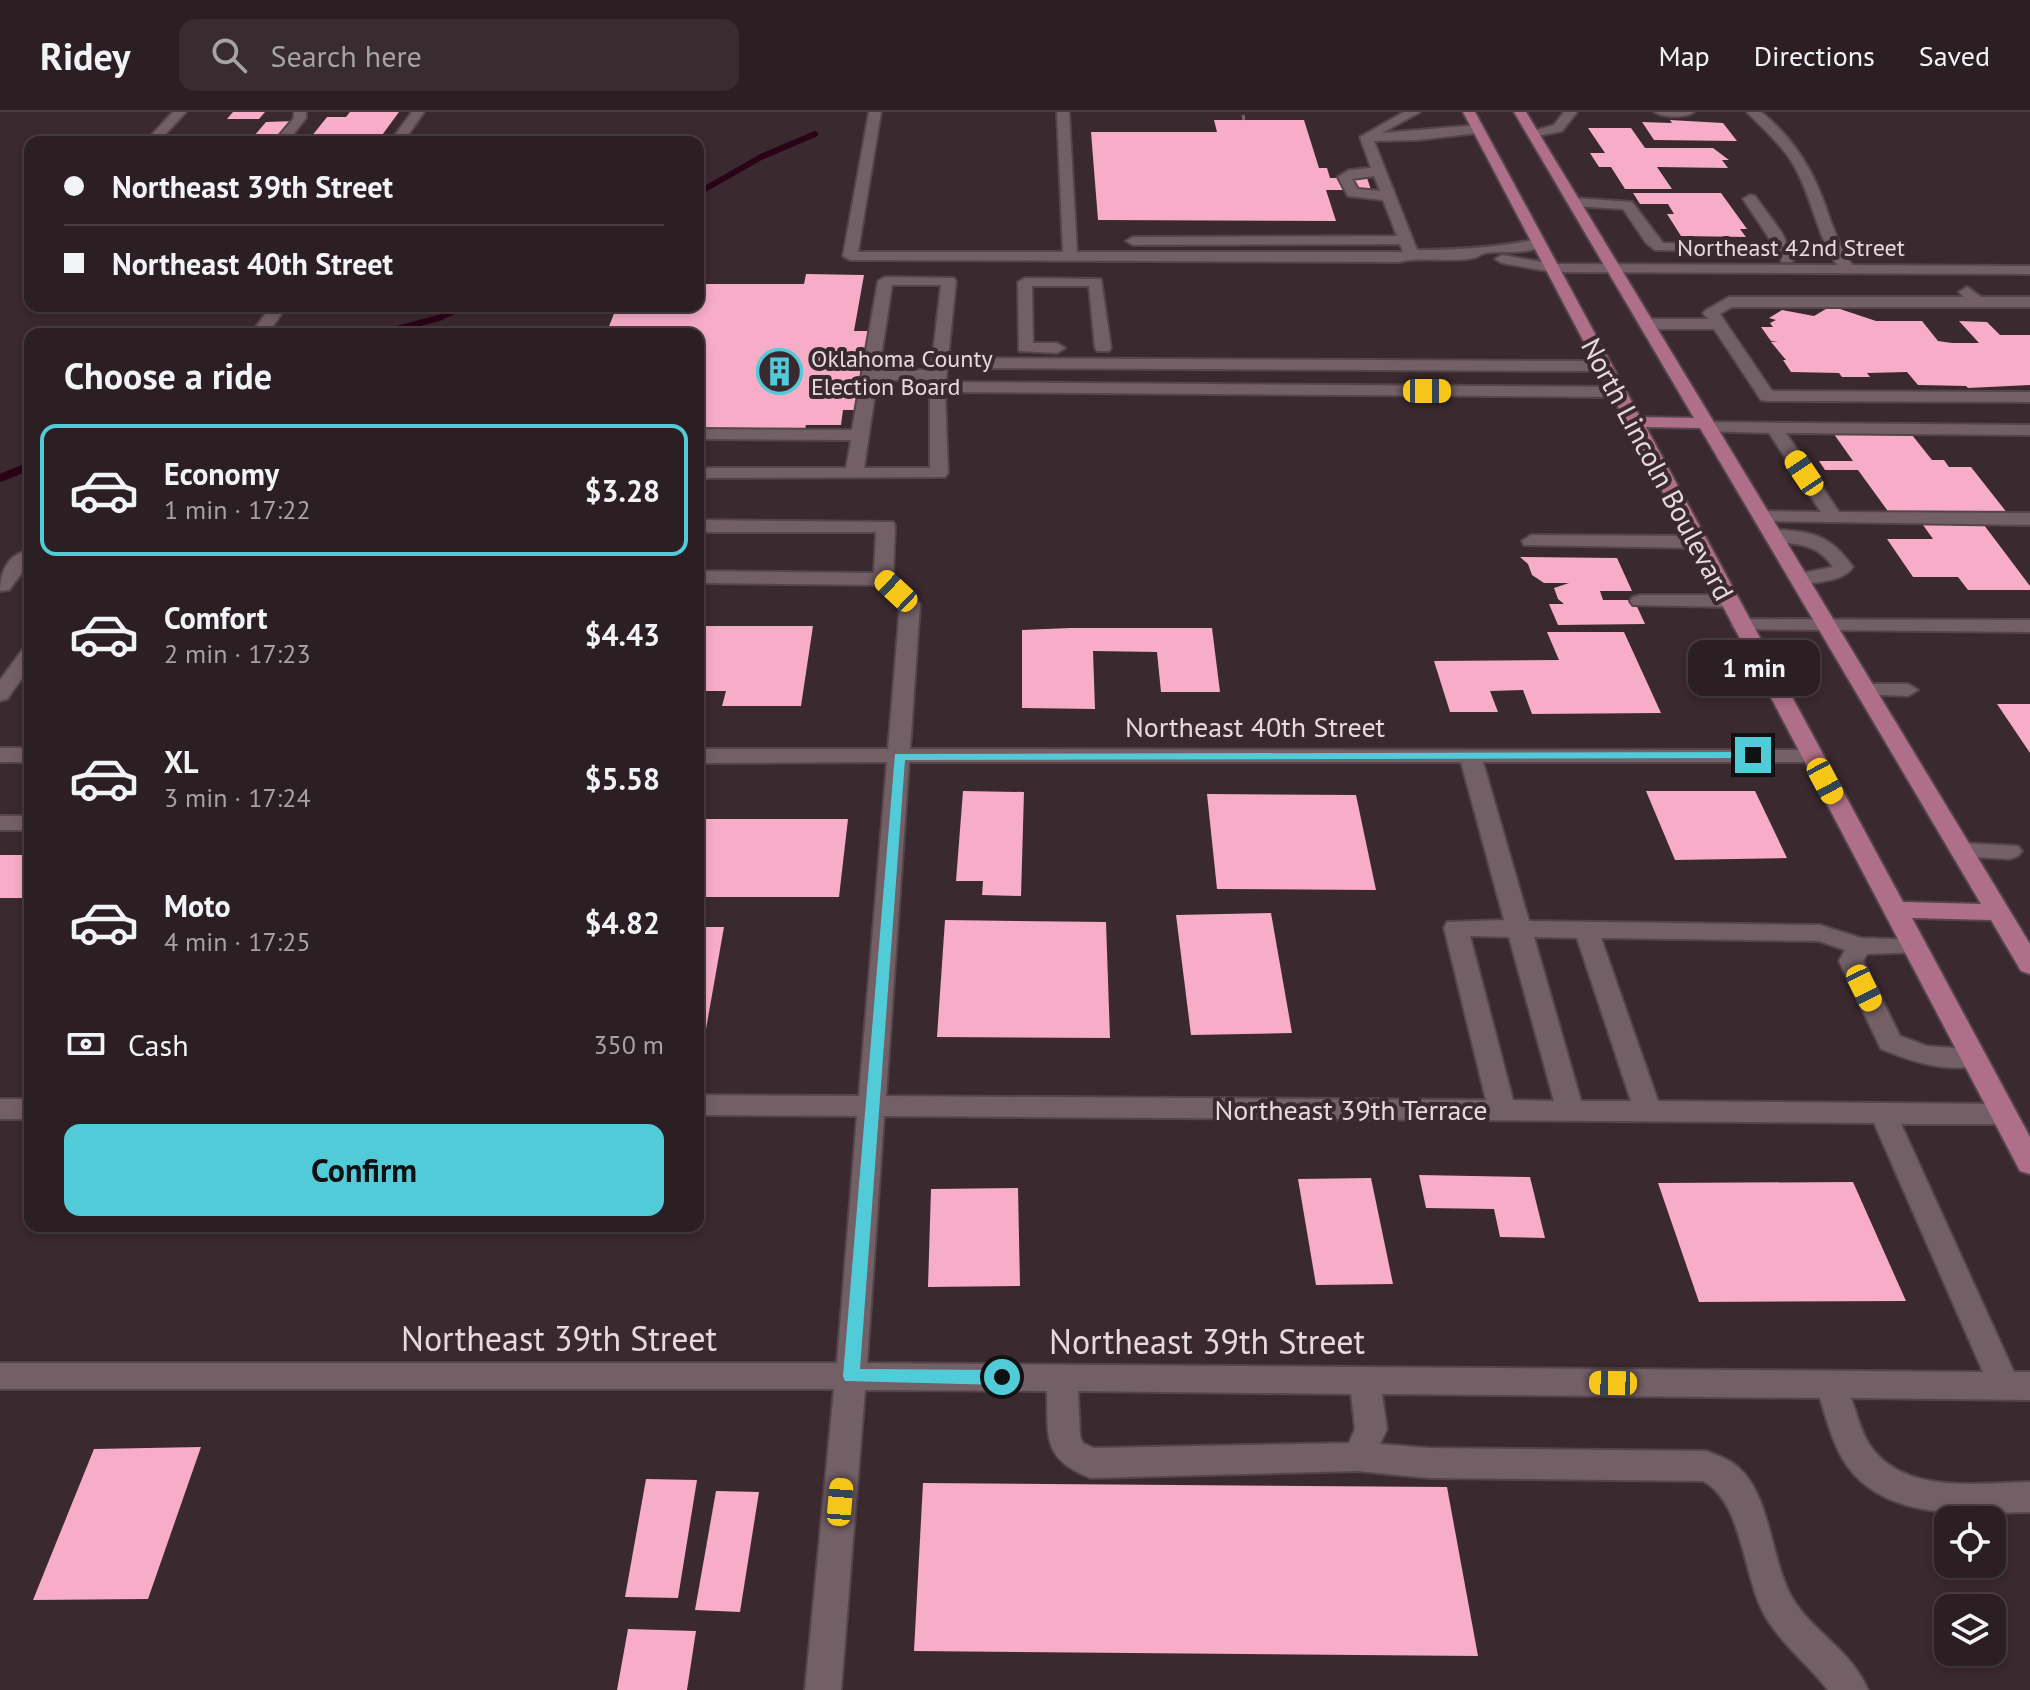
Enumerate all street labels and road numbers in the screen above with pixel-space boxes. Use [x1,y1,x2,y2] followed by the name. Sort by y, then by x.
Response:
[1677,232,1905,263] street label: Northeast 42nd Street
[1573,331,1743,607] street label: North Lincoln Boulevard
[1125,708,1386,745] street label: Northeast 40th Street
[1214,1091,1488,1128] street label: Northeast 39th Terrace
[401,1316,717,1360] street label: Northeast 39th Street
[1049,1319,1365,1363] street label: Northeast 39th Street

